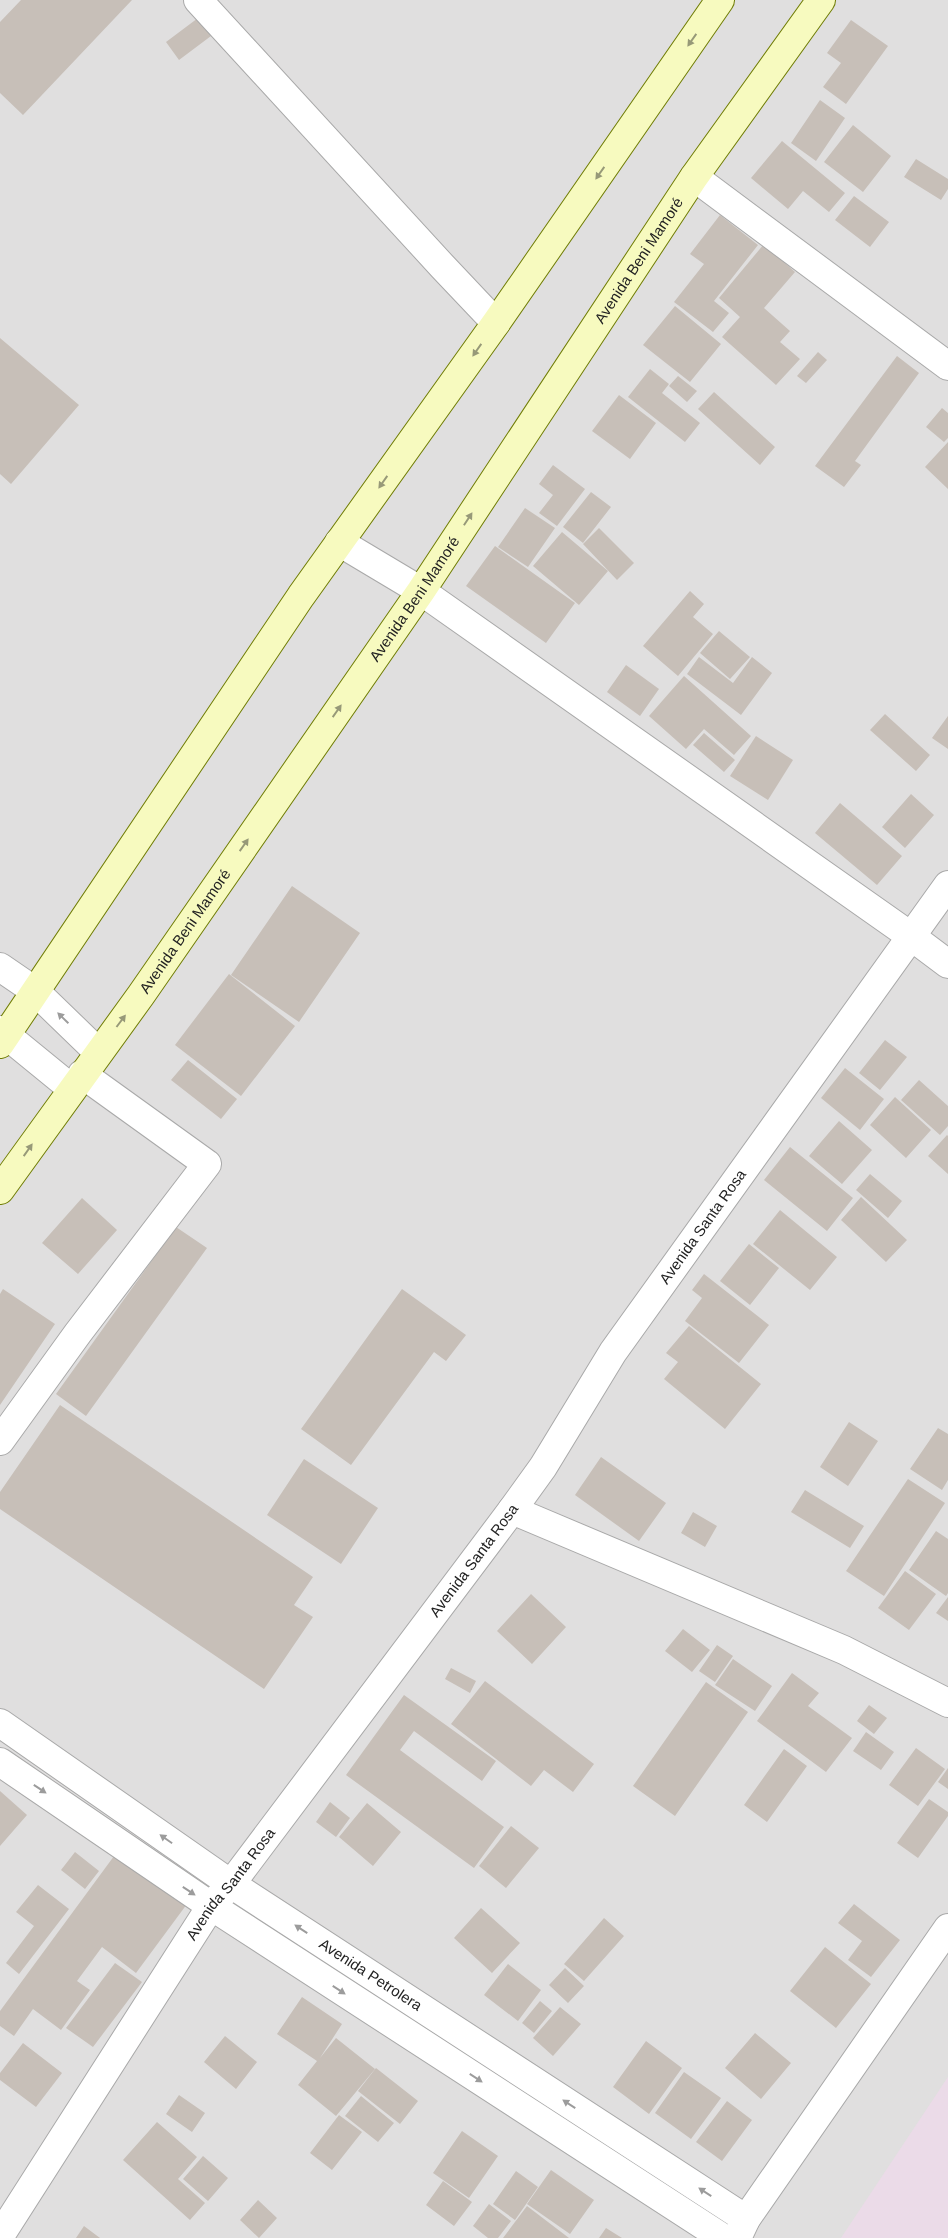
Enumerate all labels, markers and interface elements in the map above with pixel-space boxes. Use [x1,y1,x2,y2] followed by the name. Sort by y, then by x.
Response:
[687,33,697,47] one-way arrow
[595,167,605,180] one-way arrow
[591,194,686,326] street label: Avenida Beni Mamoré
[472,343,482,357] one-way arrow
[377,475,388,488] one-way arrow
[463,513,473,526] one-way arrow
[366,533,463,664] street label: Avenida Beni Mamoré
[332,704,342,718] one-way arrow
[239,838,249,852] one-way arrow
[136,866,234,997] street label: Avenida Beni Mamoré
[57,1012,69,1024] one-way arrow
[116,1014,126,1028] one-way arrow
[23,1143,33,1157] one-way arrow
[656,1165,750,1287] street label: Avenida Santa Rosa
[426,1500,522,1620] street label: Avenida Santa Rosa
[33,1784,47,1794] one-way arrow
[182,1824,279,1943] street label: Avenida Santa Rosa
[159,1834,173,1844] one-way arrow
[182,1886,195,1896] one-way arrow
[294,1925,308,1934] one-way arrow
[316,1935,426,2014] street label: Avenida Petrolera
[333,1985,346,1994] one-way arrow
[469,2073,482,2083] one-way arrow
[563,2099,576,2109] one-way arrow
[699,2188,712,2197] one-way arrow

